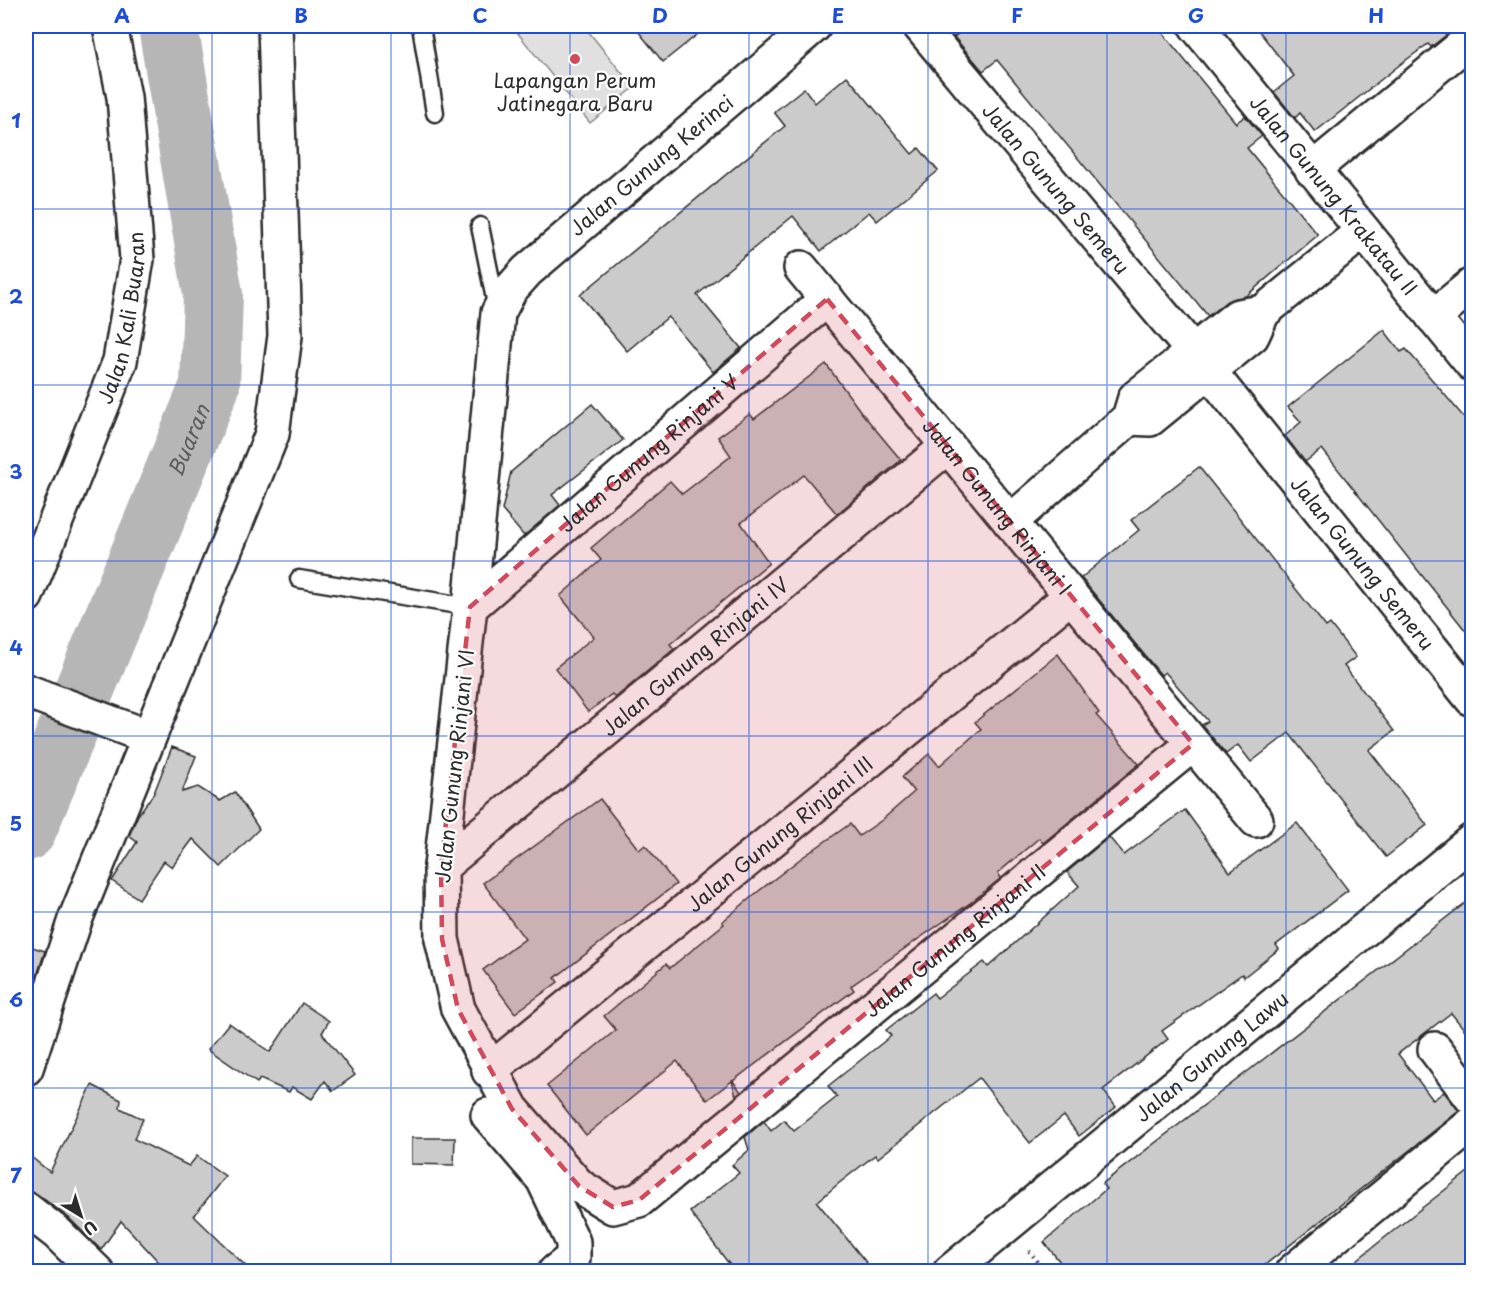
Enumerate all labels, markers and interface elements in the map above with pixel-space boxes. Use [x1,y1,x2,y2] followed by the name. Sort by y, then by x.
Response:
[114,0,130,30] text: A
[294,0,308,30] text: B
[472,0,488,30] text: C
[652,0,668,30] text: D
[832,0,844,30] text: E
[1011,0,1023,30] text: F
[1188,0,1204,30] text: G
[1368,0,1384,30] text: H
[568,52,582,66] marker: Lapangan Perum Jatinegara Baru
[493,65,657,118] place label: Lapangan Perum Jatinegara Baru
[562,87,740,243] street label: Jalan Gunung Kerinci
[1243,88,1425,301] street label: Jalan Gunung Krakatau II
[976,96,1137,280] street label: Jalan Gunung Semeru
[11,105,21,135] text: 1
[89,231,152,408] street label: Jalan Kali Buaran
[9,281,23,311] text: 2
[552,367,745,539] street label: Jalan Gunung Rinjani V
[159,398,217,481] water label: Buaran
[916,412,1079,601] street label: Jalan Gunung Rinjani I
[9,456,23,486] text: 3
[1284,470,1442,656] street label: Jalan Gunung Semeru
[595,569,795,743] street label: Jalan Gunung Rinjani IV
[9,632,23,662] text: 4
[427,648,481,884] street label: Jalan Gunung Rinjani VI
[680,749,879,919] street label: Jalan Gunung Rinjani III
[10,808,22,838] text: 5
[857,856,1052,1024] street label: Jalan Gunung Rinjani II
[9,984,23,1014] text: 6
[1128,984,1295,1129] street label: Jalan Gunung Lawu
[10,1160,22,1190] text: 7
[51,1186,111,1246] north arrow
[79,1215,103,1242] text: U

